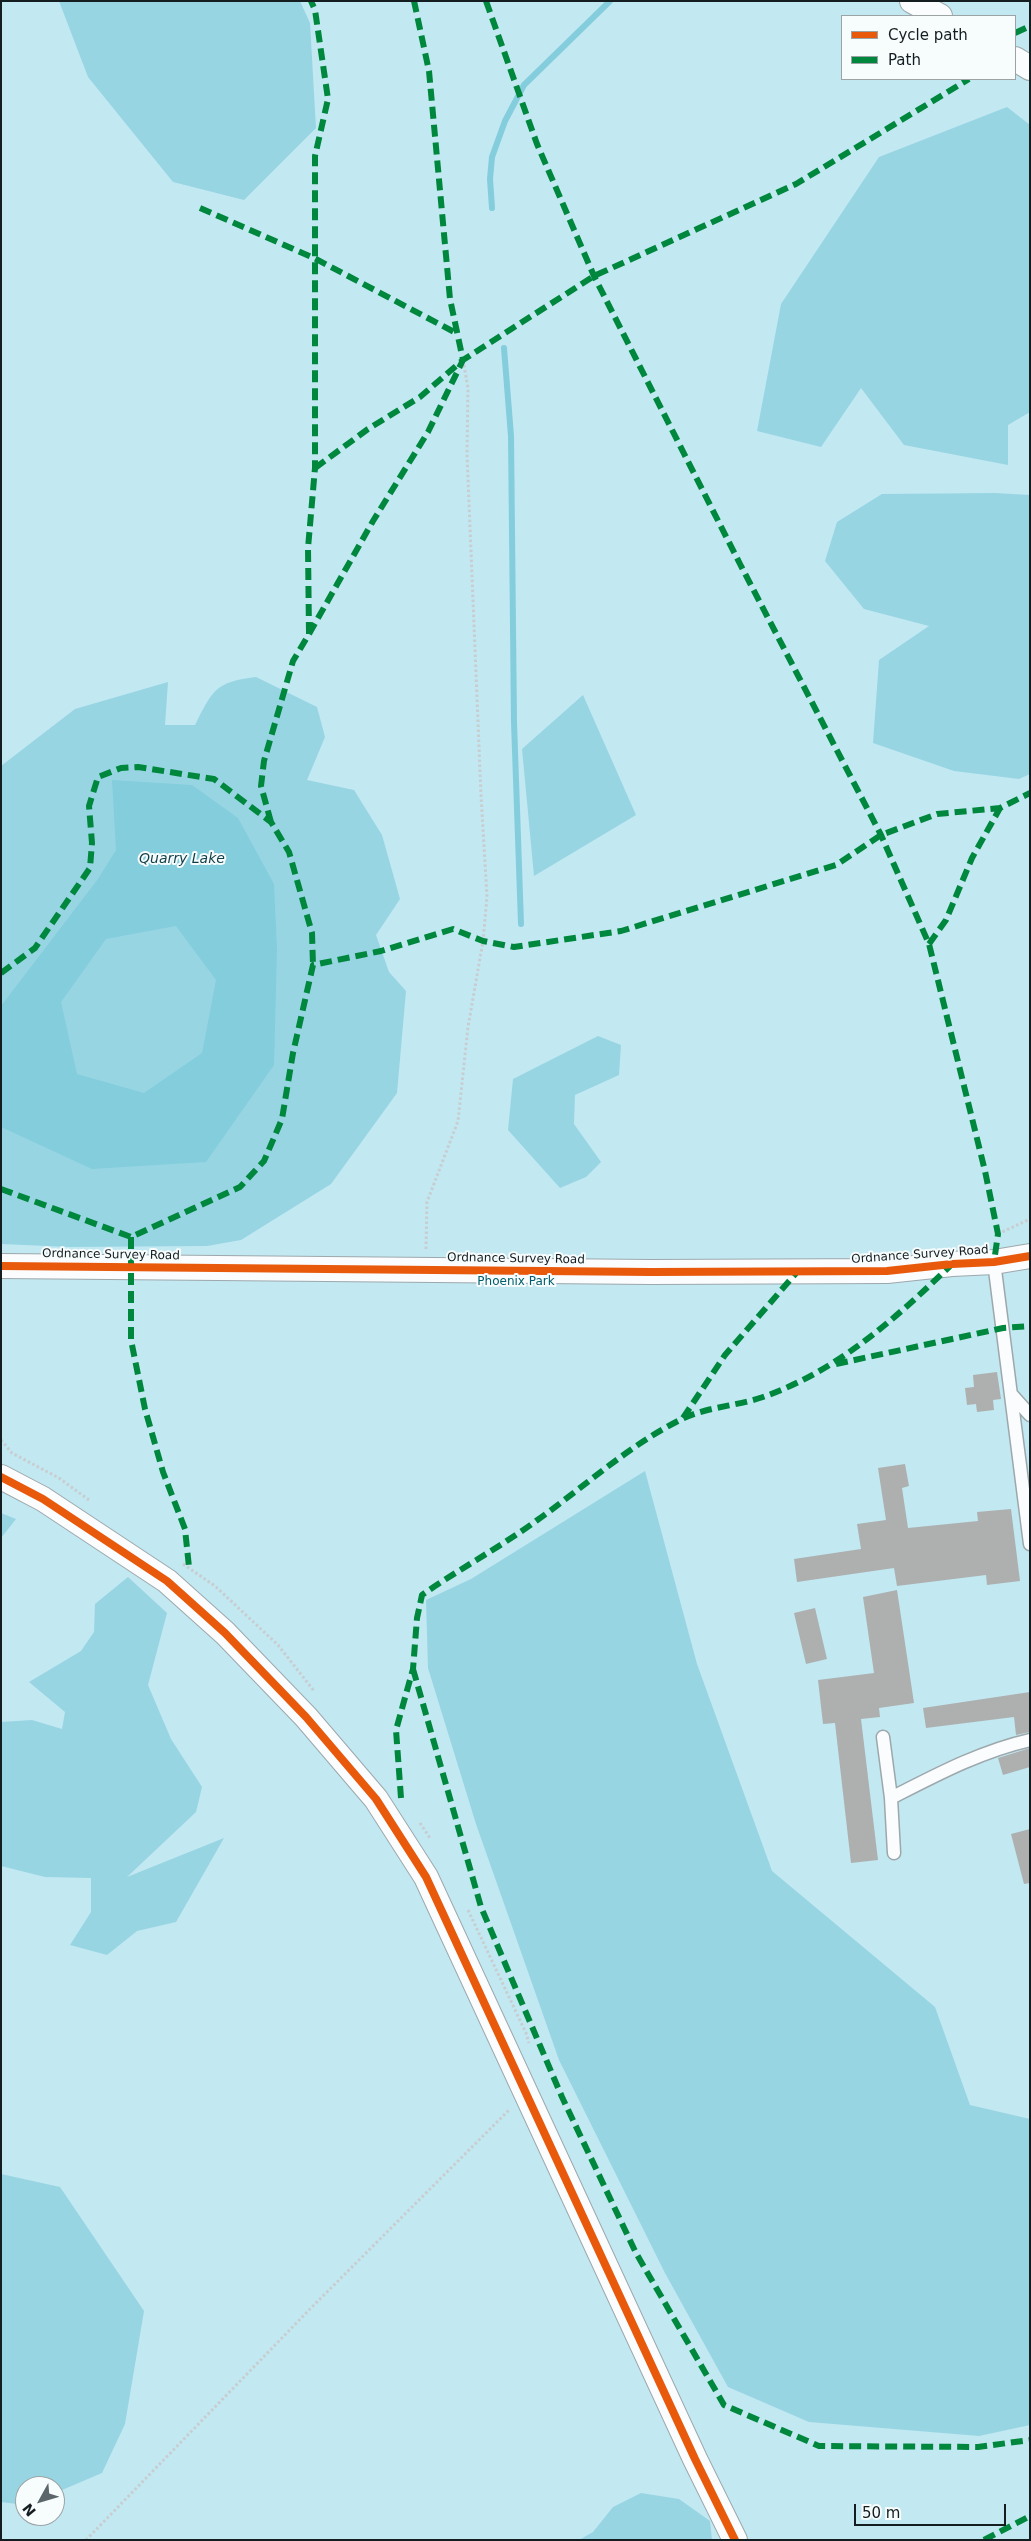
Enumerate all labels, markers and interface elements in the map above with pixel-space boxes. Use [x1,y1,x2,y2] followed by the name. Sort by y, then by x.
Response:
[841,15,1016,80] legend
[888,26,968,44] text: Cycle path
[888,51,921,69] text: Path
[139,851,225,867] water label: Quarry Lake
[851,1243,989,1267] street label: Ordnance Survey Road
[42,1247,180,1263] street label: Ordnance Survey Road
[447,1251,585,1267] street label: Ordnance Survey Road
[477,1275,555,1289] park label: Phoenix Park
[15,2476,65,2526] north arrow
[856,2494,1008,2526] scale bar
[19,2500,39,2519] text: N
[862,2504,900,2522] text: 50 m

